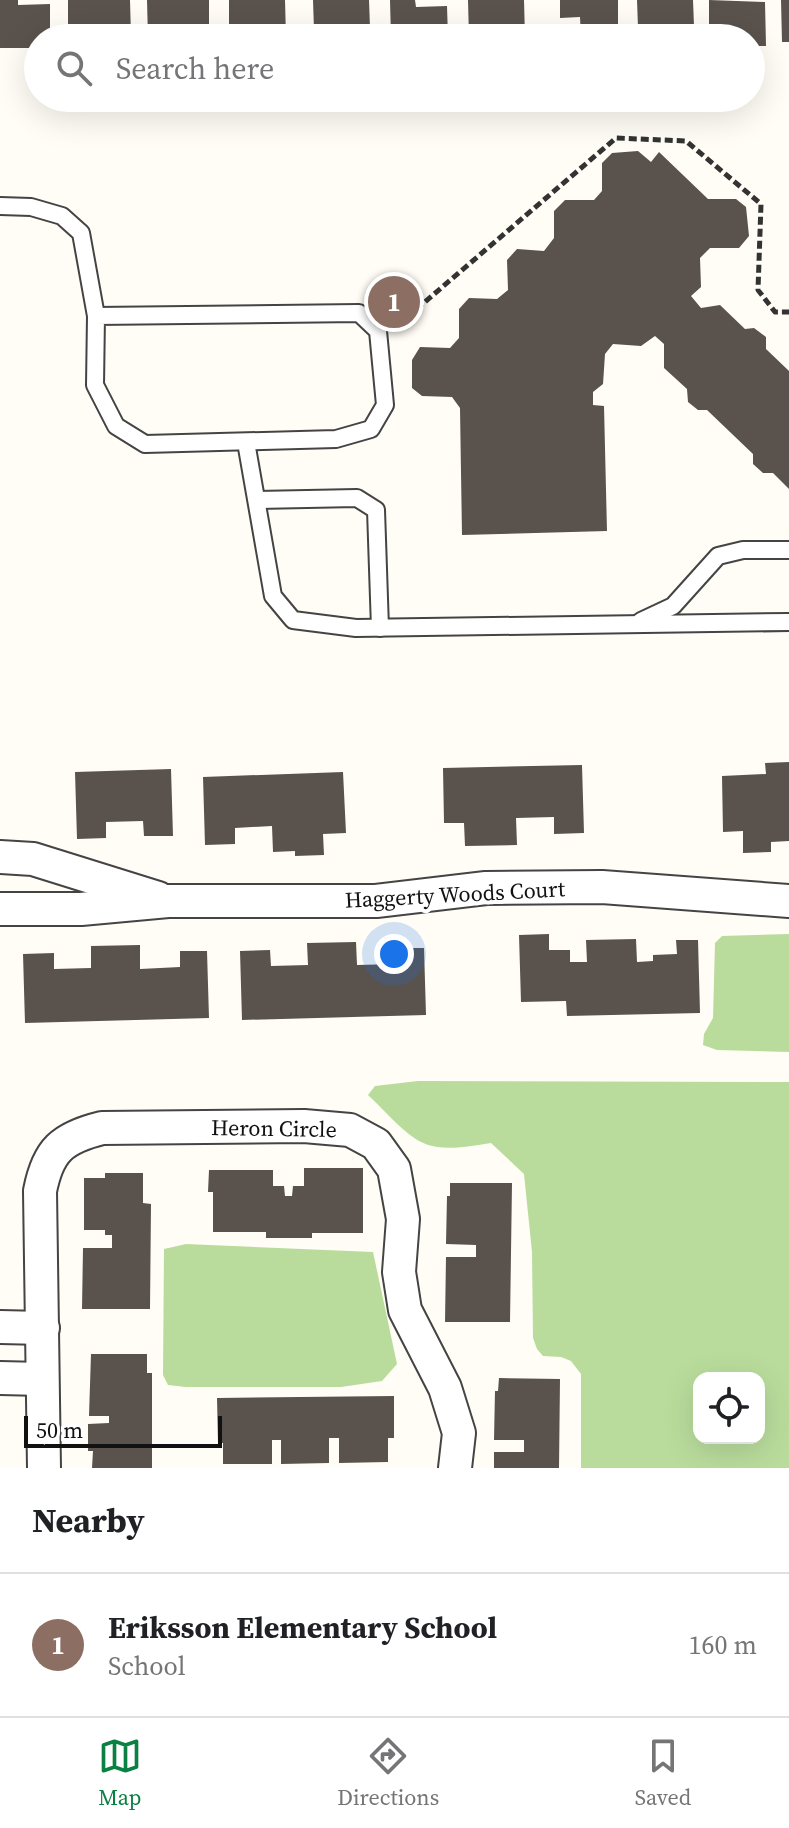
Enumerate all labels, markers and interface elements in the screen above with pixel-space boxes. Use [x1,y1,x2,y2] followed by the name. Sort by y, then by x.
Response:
[24,24,765,112] search box
[52,46,96,90] icon: search
[116,48,274,89] text: Search here
[368,272,420,332] pin: 1
[344,873,567,915] street label: Haggerty Woods Court
[374,934,414,974] your location
[211,1112,337,1144] street label: Heron Circle
[693,1372,765,1444] map controls
[693,1372,765,1444] button: locate
[24,1412,222,1448] scale bar
[36,1415,83,1445] text: 50 m
[32,1497,145,1543] text: Nearby
[108,1607,497,1648] text: Eriksson Elementary School
[51,1627,65,1663] text: 1
[689,1627,757,1663] text: 160 m
[108,1648,185,1684] text: School
[98,1734,142,1812] tab: Map
[337,1734,439,1812] tab: Directions
[635,1734,691,1812] tab: Saved

